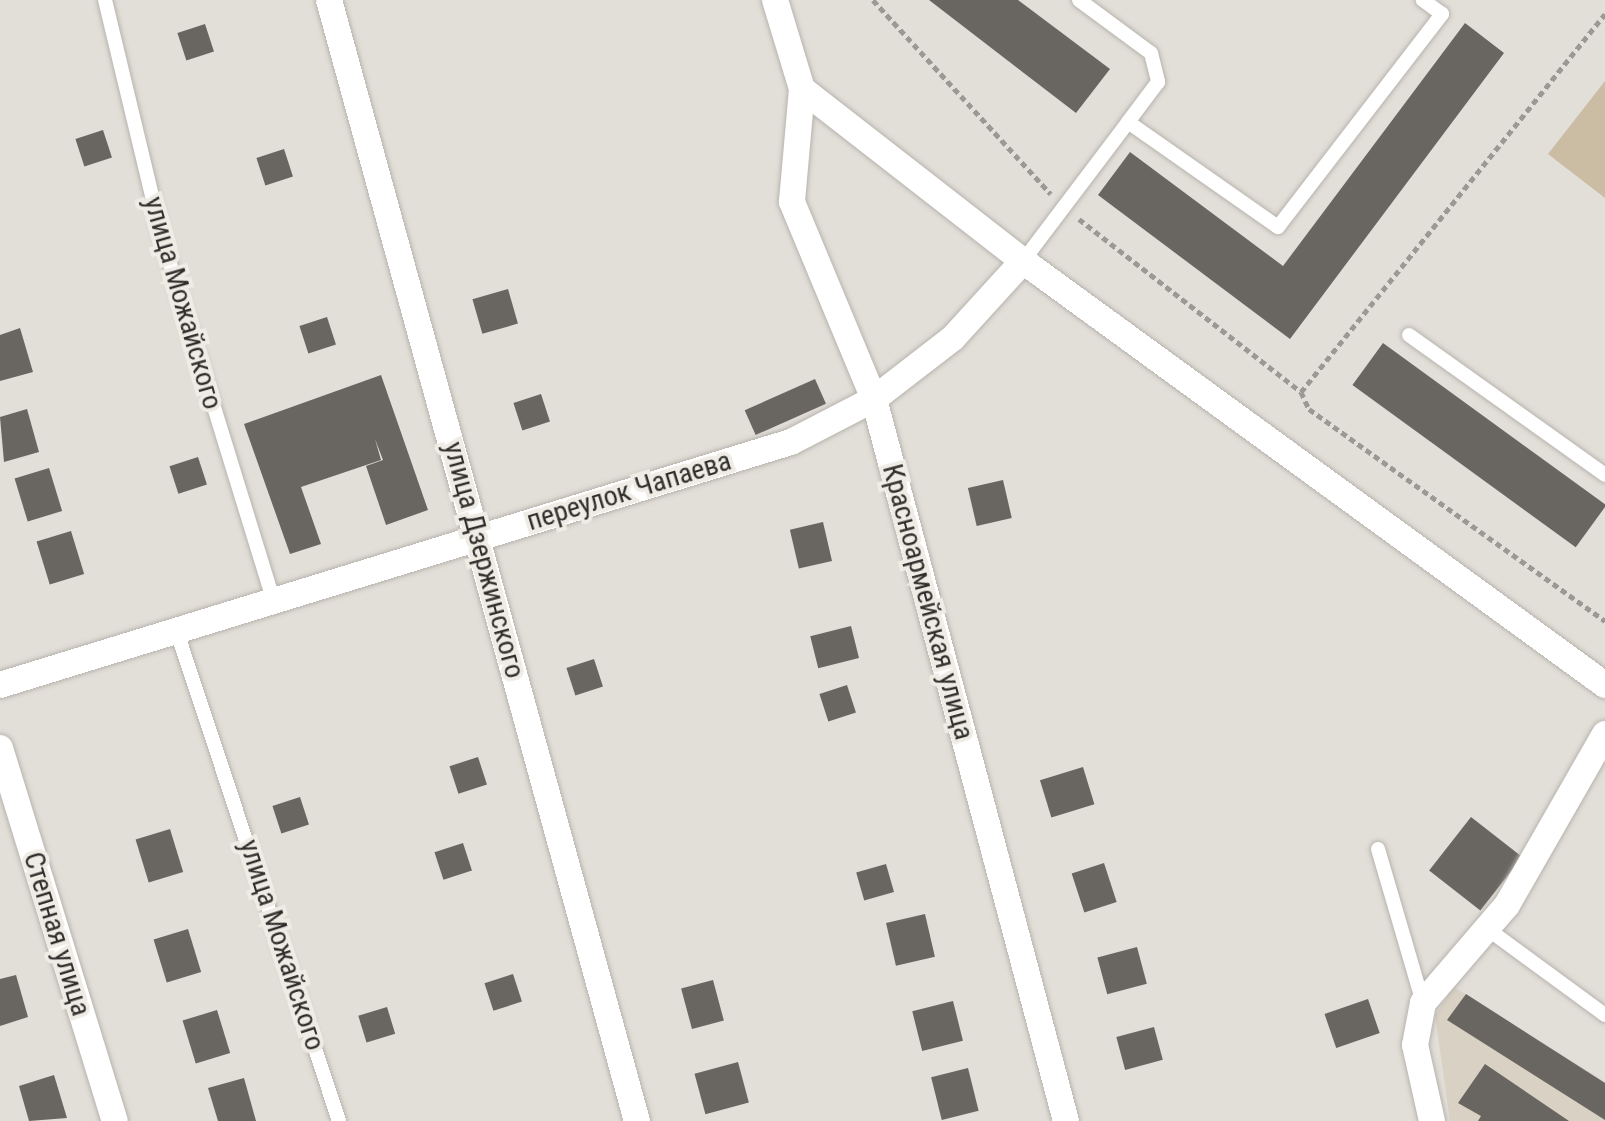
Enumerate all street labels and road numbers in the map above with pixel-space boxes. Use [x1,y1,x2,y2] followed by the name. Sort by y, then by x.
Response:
[137,193,229,413] street label: улица Можайского
[436,438,532,682] street label: улица Дзержинского
[523,444,735,538] street label: переулок Чапаева
[875,460,981,744] street label: Красноармейская улица
[232,835,332,1055] street label: улица Можайского
[16,848,98,1020] street label: Степная улица

